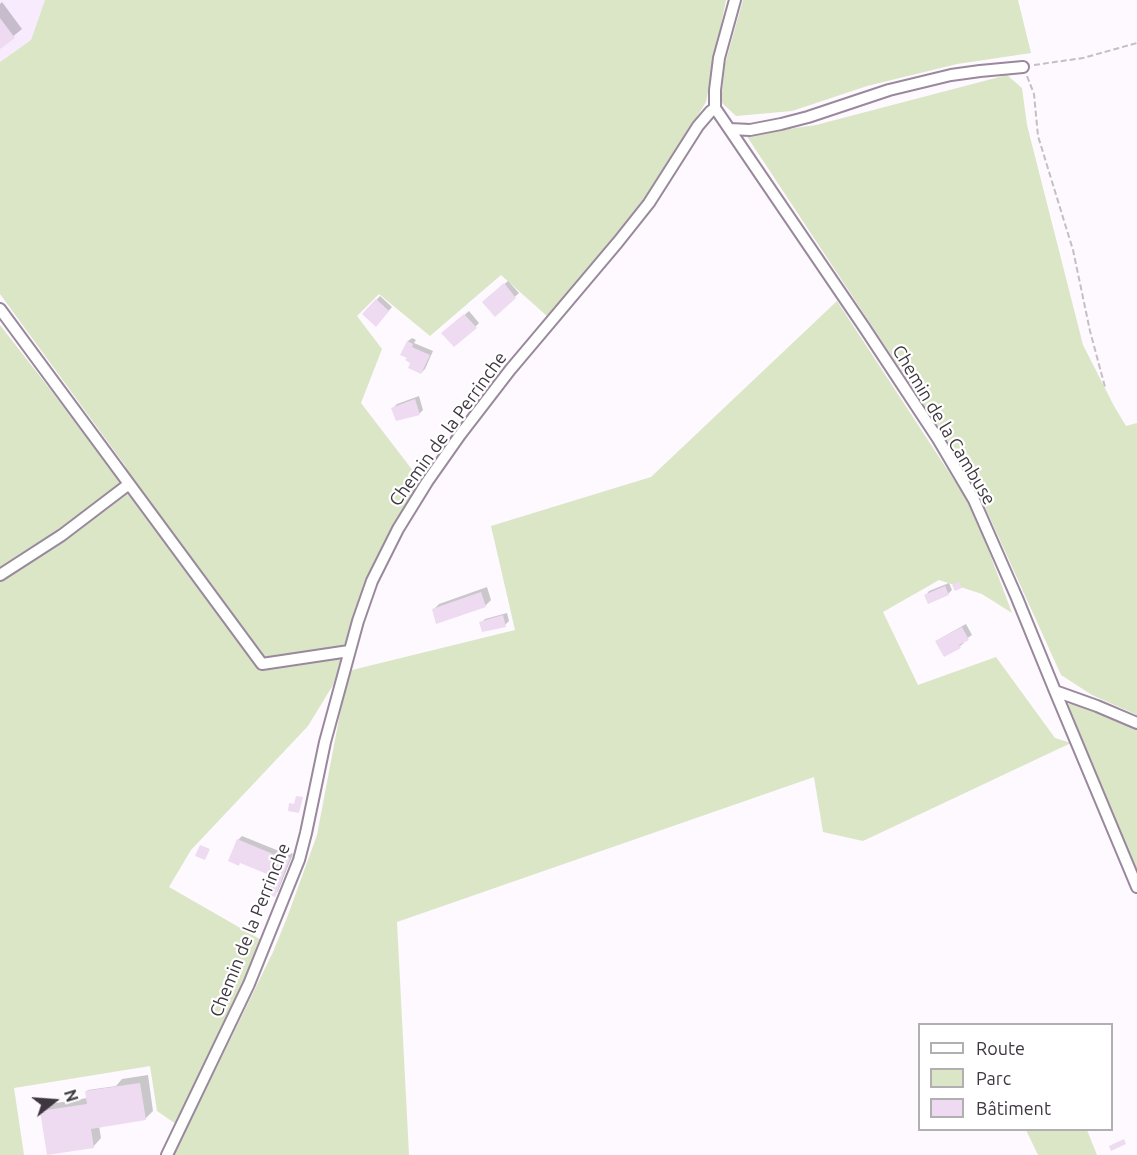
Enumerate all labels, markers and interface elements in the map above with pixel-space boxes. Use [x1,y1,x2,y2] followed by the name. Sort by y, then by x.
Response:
[888,341,1000,509] street label: Chemin de la Cambuse
[385,348,511,510] street label: Chemin de la Perrinche
[205,840,295,1020] street label: Chemin de la Perrinche
[918,1023,1113,1131] legend
[976,1038,1025,1058] text: Route
[976,1068,1011,1088] text: Parc
[24,1071,84,1131] north arrow
[61,1087,82,1104] text: N
[976,1098,1051,1118] text: Bâtiment

